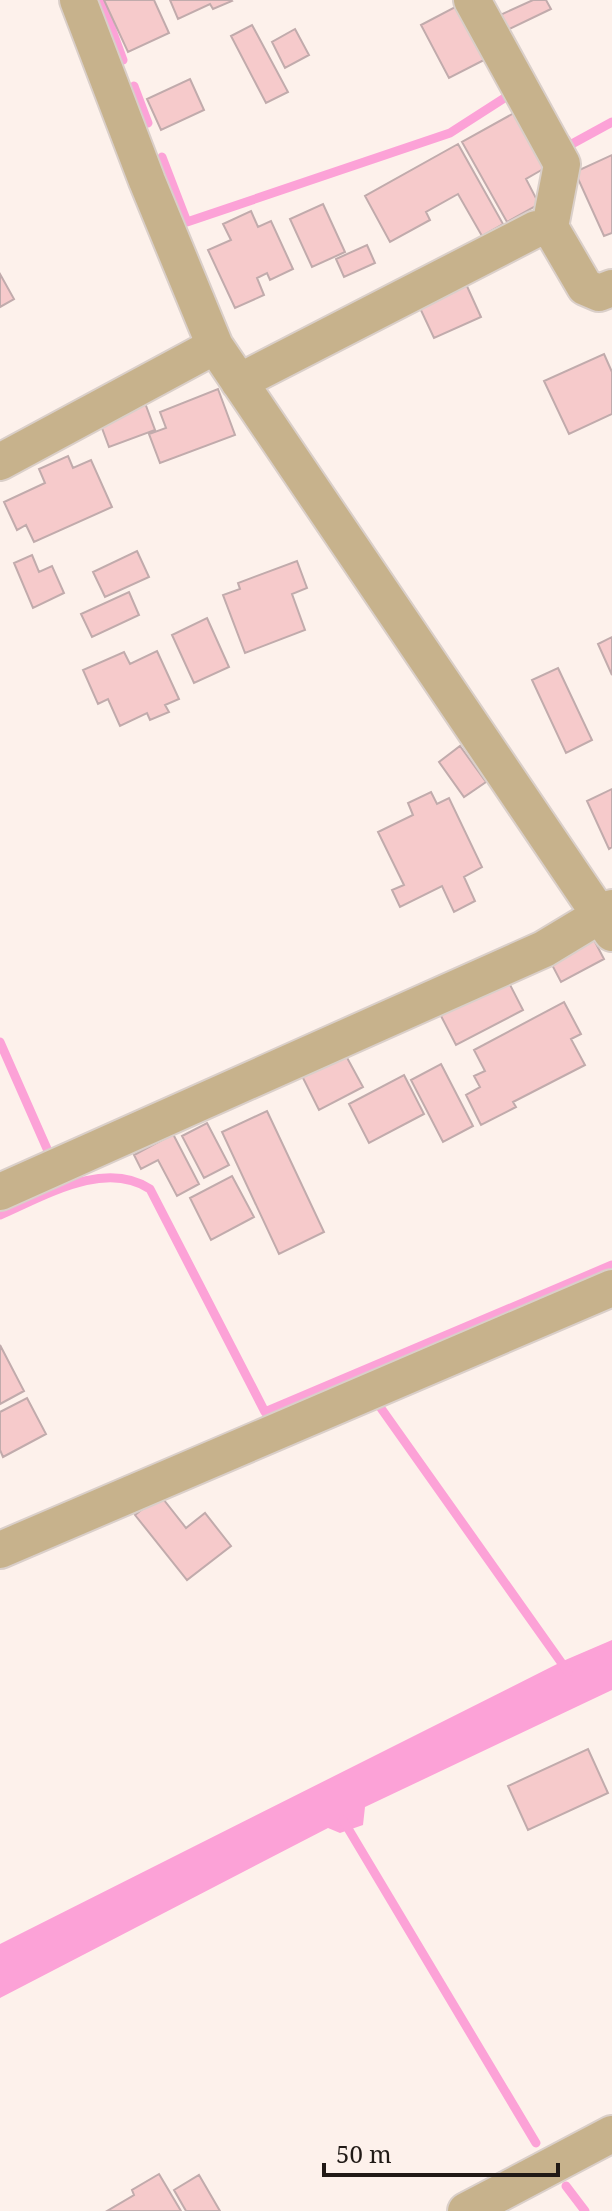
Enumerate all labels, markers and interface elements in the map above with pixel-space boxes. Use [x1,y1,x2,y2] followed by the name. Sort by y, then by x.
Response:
[324,2127,558,2177] scale bar
[336,2137,392,2170] text: 50 m

